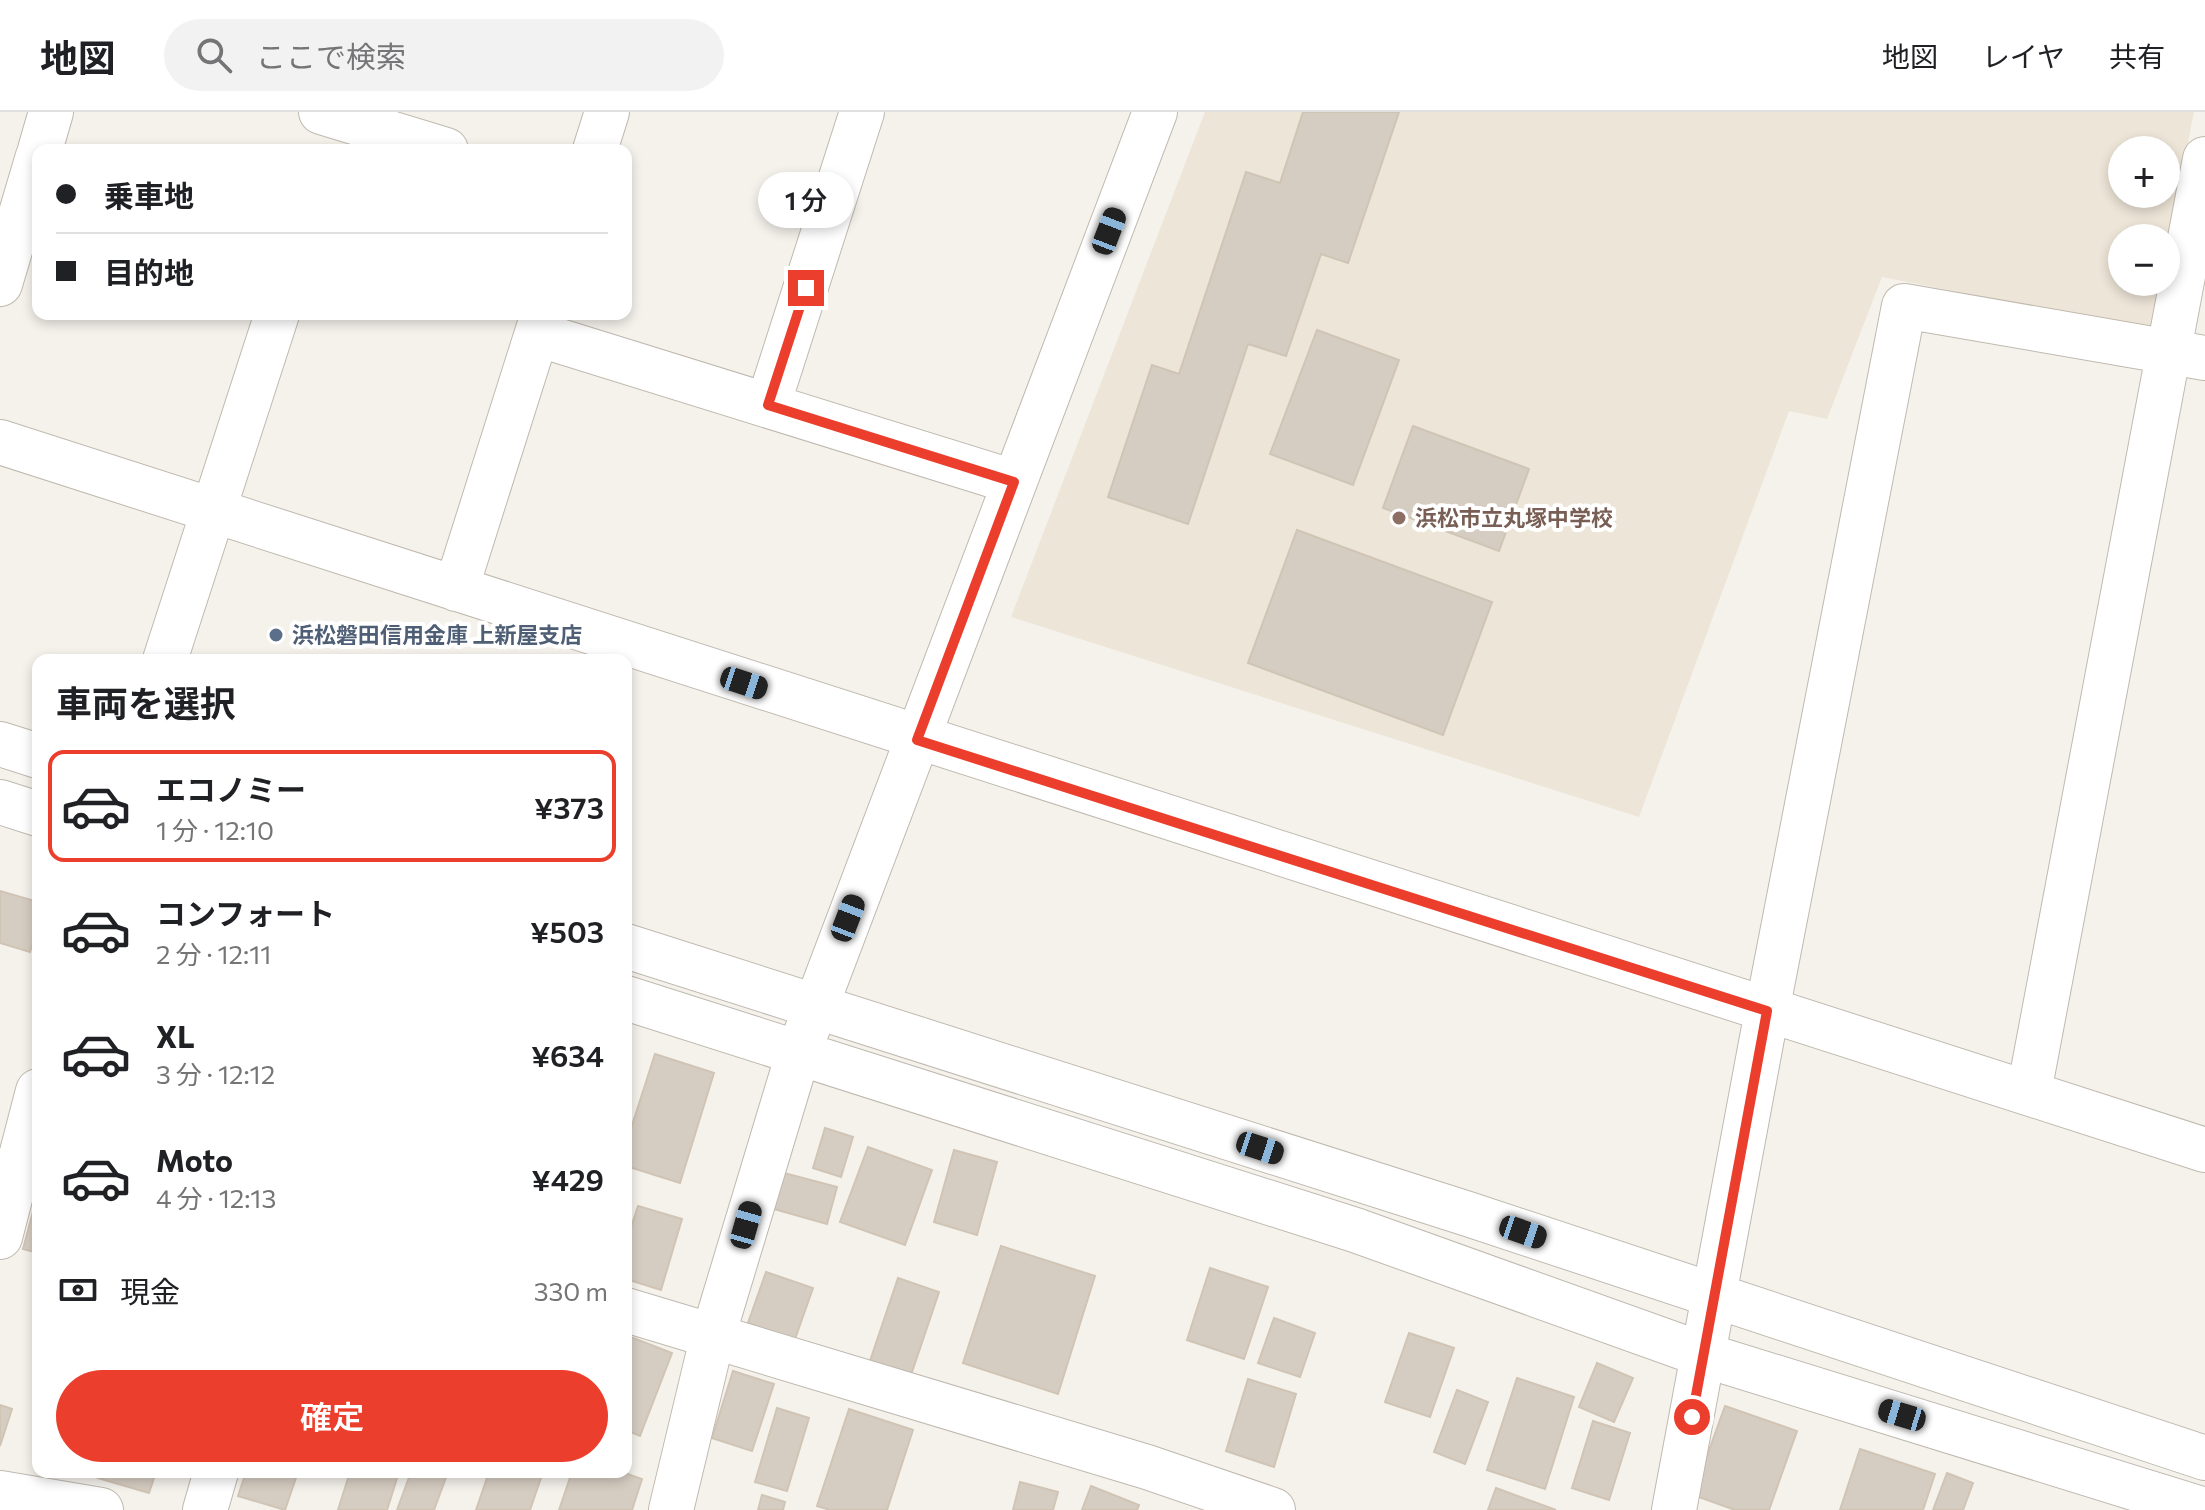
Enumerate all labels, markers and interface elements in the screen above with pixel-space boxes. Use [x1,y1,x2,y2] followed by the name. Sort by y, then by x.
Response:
[164,19,724,91] search box
[40,33,116,80] text: 地図
[192,33,236,77] icon: search
[256,37,406,74] text: ここで検索
[1882,39,1938,73] text: 地図
[1982,39,2065,73] text: レイヤ
[2109,39,2165,73] text: 共有
[2108,136,2180,296] map controls
[2108,136,2180,208] button: +
[758,172,854,228] callout: 1 分
[104,176,194,213] text: 乗車地
[785,184,827,215] text: 1 分
[1089,204,1129,258] car
[2108,224,2180,296] button: −
[104,253,194,290] text: 目的地
[788,270,824,306] route end
[1415,504,1613,531] place label: 浜松市立丸塚中学校
[1390,509,1408,527] marker: 浜松市立丸塚中学校
[292,621,582,648] place label: 浜松磐田信用金庫 上新屋支店
[267,626,285,644] marker: 浜松磐田信用金庫 上新屋支店
[717,664,771,702] car
[56,680,236,724] text: 車両を選択
[60,770,132,842] icon: car
[156,770,306,807] text: エコノミー
[534,788,604,825] text: ¥373
[156,814,274,845] text: 1 分 · 12:10
[828,891,868,945] car
[60,894,132,966] icon: car
[156,894,335,931] text: コンフォート
[530,912,604,949] text: ¥503
[156,938,271,969] text: 2 分 · 12:11
[156,1017,195,1054] text: XL
[60,1018,132,1090] icon: car
[531,1036,604,1073] text: ¥634
[156,1058,275,1089] text: 3 分 · 12:12
[1233,1129,1287,1167] car
[156,1141,233,1178] text: Moto
[60,1142,132,1214] icon: car
[532,1160,604,1197] text: ¥429
[156,1182,276,1213] text: 4 分 · 12:13
[728,1199,764,1251] car
[1496,1213,1550,1251] car
[56,1268,100,1312] icon: cash
[120,1272,180,1309] text: 現金
[534,1275,608,1306] text: 330 m
[56,1370,608,1462] button: 確定
[1876,1397,1928,1433] car
[1674,1399,1710,1435] route start

